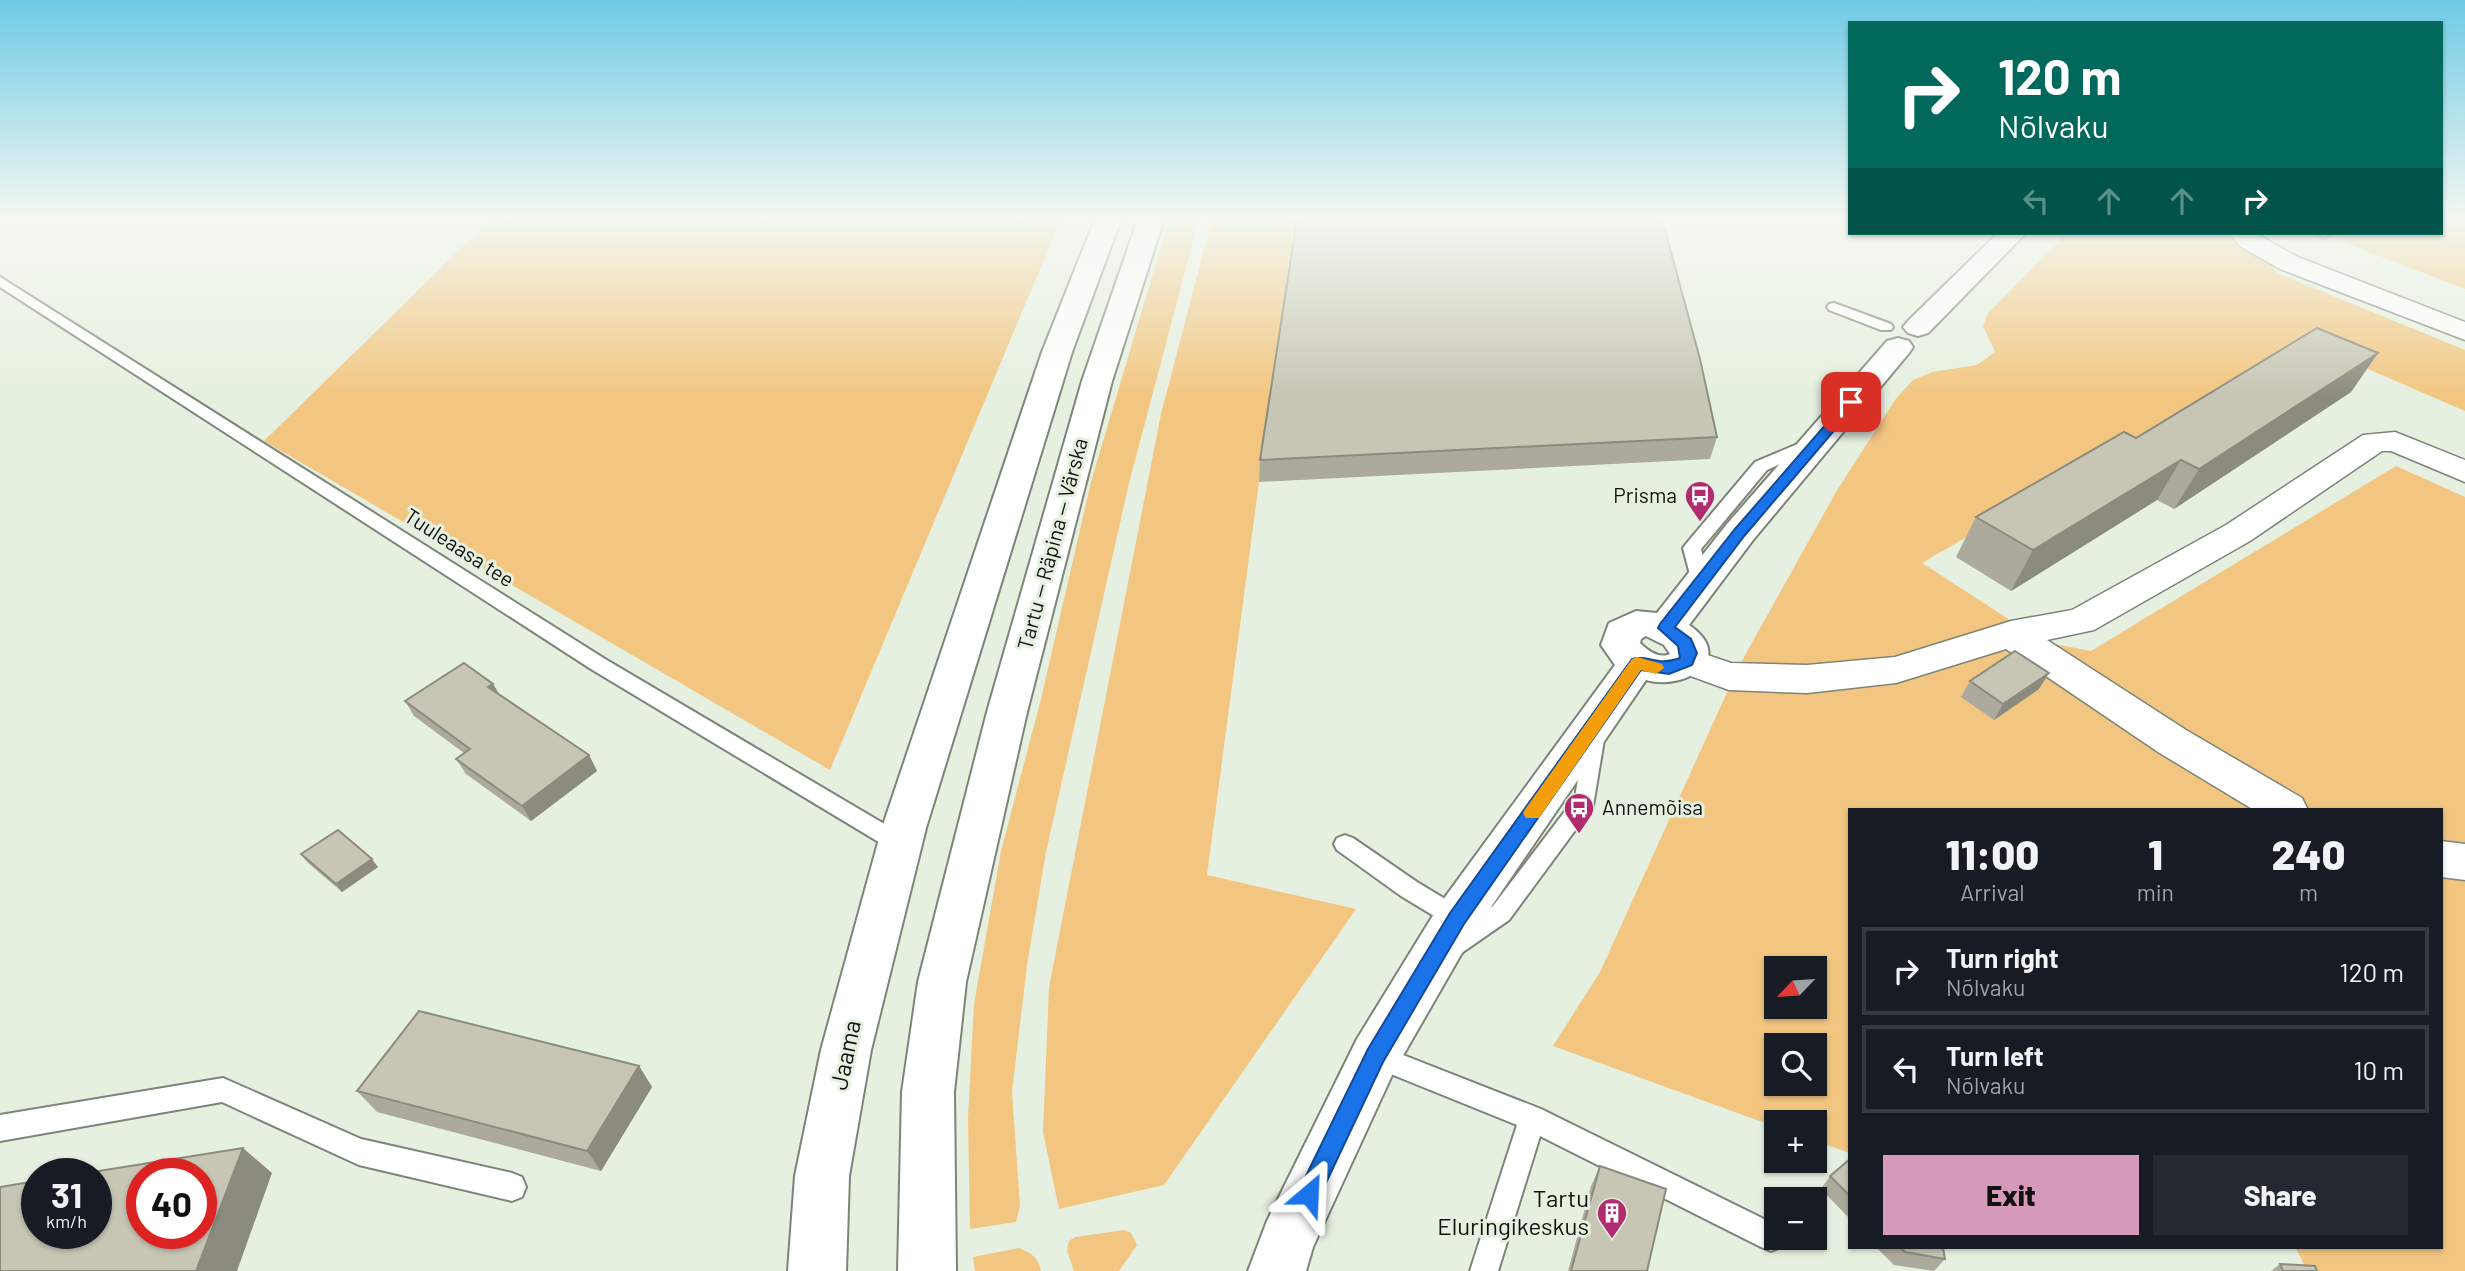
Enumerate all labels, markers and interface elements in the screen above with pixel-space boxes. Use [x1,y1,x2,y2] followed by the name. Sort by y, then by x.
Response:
[1998,46,2121,105] text: 120 m
[1883,49,1974,140] icon: right
[1998,106,2109,144] text: Nõlvaku
[2017,182,2055,220] icon: left
[2090,182,2128,220] icon: ahead
[2163,182,2201,220] icon: ahead
[2236,182,2274,220] icon: right
[1821,372,1881,432] pin
[1832,383,1870,421] icon: arrive
[1011,435,1092,652] street label: Tartu — Räpina — Värska
[1683,479,1717,523] bus stop icon: Prisma
[1613,482,1677,507] place label: Prisma
[400,502,519,591] street label: Tuuleaasa tee
[1562,791,1596,835] bus stop icon: Annemõisa
[1602,794,1703,819] place label: Annemõisa
[1945,828,2039,878] text: 11:00
[2148,828,2163,878] text: 1
[2271,828,2346,878] text: 240
[1960,878,2025,906] text: Arrival
[2137,878,2174,906] text: min
[2299,878,2318,906] text: m
[1946,942,2059,973] text: Turn right
[1887,952,1925,990] icon: right
[1764,956,1827,1018] north arrow
[1764,956,1827,1250] map controls
[2340,956,2404,987] text: 120 m
[1946,973,2025,1001] text: Nõlvaku
[823,1017,866,1092] street label: Jaama
[1764,1033,1827,1096] button: search
[1946,1040,2044,1071] text: Turn left
[1887,1050,1925,1088] icon: left
[2354,1054,2404,1085] text: 10 m
[1946,1071,2025,1099] text: Nõlvaku
[1764,1110,1827,1173] button: +
[1883,1155,2139,1235] button: Exit
[2153,1155,2408,1235] button: Share
[1272,1157,1346,1231] position arrow
[126,1158,217,1249] speed limit sign: 40
[51,1173,82,1215] text: 31
[1437,1183,1589,1240] place label: Tartu Eluringikeskus
[1764,1187,1827,1250] button: −
[1595,1196,1629,1240] building icon: Tartu Eluringikeskus
[46,1210,87,1232] text: km/h

